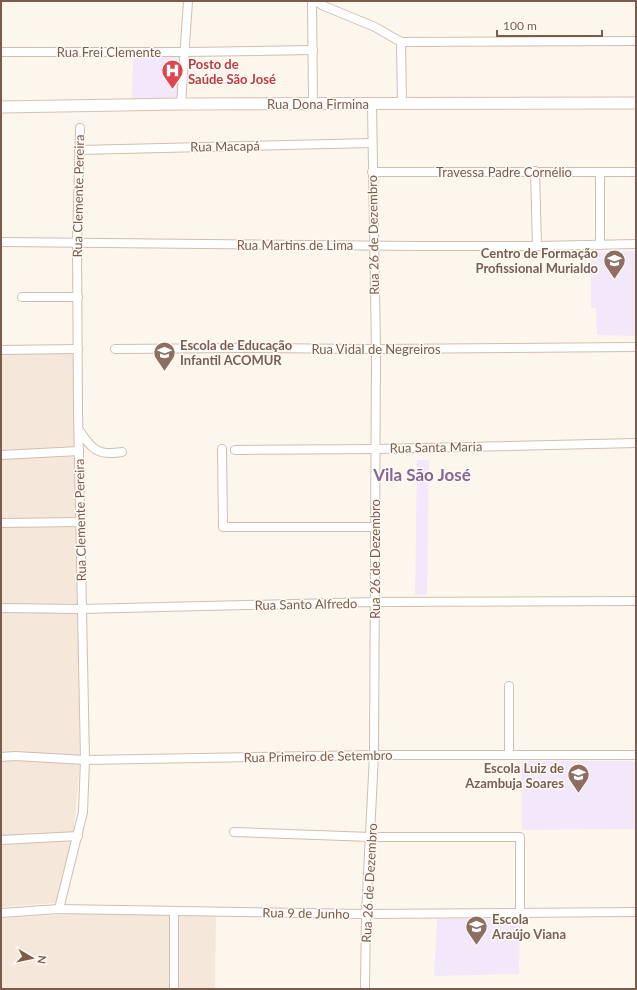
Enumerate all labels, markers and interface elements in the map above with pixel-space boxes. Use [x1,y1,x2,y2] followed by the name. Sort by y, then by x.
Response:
[497,12,602,38] scale bar
[503,18,537,33] text: 100 m
[57,44,161,60] street label: Rua Frei Clemente
[188,56,276,87] place label: Posto de Saúde São José
[160,58,186,91] hospital icon: Posto de Saúde São José
[267,96,369,112] street label: Rua Dona Firmina
[69,134,87,258] street label: Rua Clemente Pereira
[190,137,260,155] street label: Rua Macapá
[436,164,572,180] street label: Travessa Padre Cornélio
[364,175,382,295] street label: Rua 26 de Dezembro
[237,237,353,253] street label: Rua Martins de Lima
[475,245,599,276] place label: Centro de Formação Profissional Murialdo
[601,247,627,280] school or university icon: Centro de Formação Profissional Murialdo
[180,337,293,368] place label: Escola de Educação Infantil ACOMUR
[152,339,178,372] school or university icon: Escola de Educação Infantil ACOMUR
[311,341,441,357] street label: Rua Vidal de Negreiros
[390,438,482,456] street label: Rua Santa Maria
[71,458,89,582] street label: Rua Clemente Pereira
[372,464,471,485] district label: Vila São José
[367,499,383,619] street label: Rua 26 de Dezembro
[254,595,358,613] street label: Rua Santo Alfredo
[243,747,393,765] street label: Rua Primeiro de Setembro
[464,760,564,791] place label: Escola Luiz de Azambuja Soares
[566,762,592,795] school or university icon: Escola Luiz de Azambuja Soares
[358,823,380,943] street label: Rua 26 de Dezembro
[262,904,350,922] street label: Rua 9 de Junho
[491,911,566,942] place label: Escola Araújo Viana
[464,913,490,946] school or university icon: Escola Araújo Viana
[12,938,52,978] north arrow
[35,954,49,965] text: N

